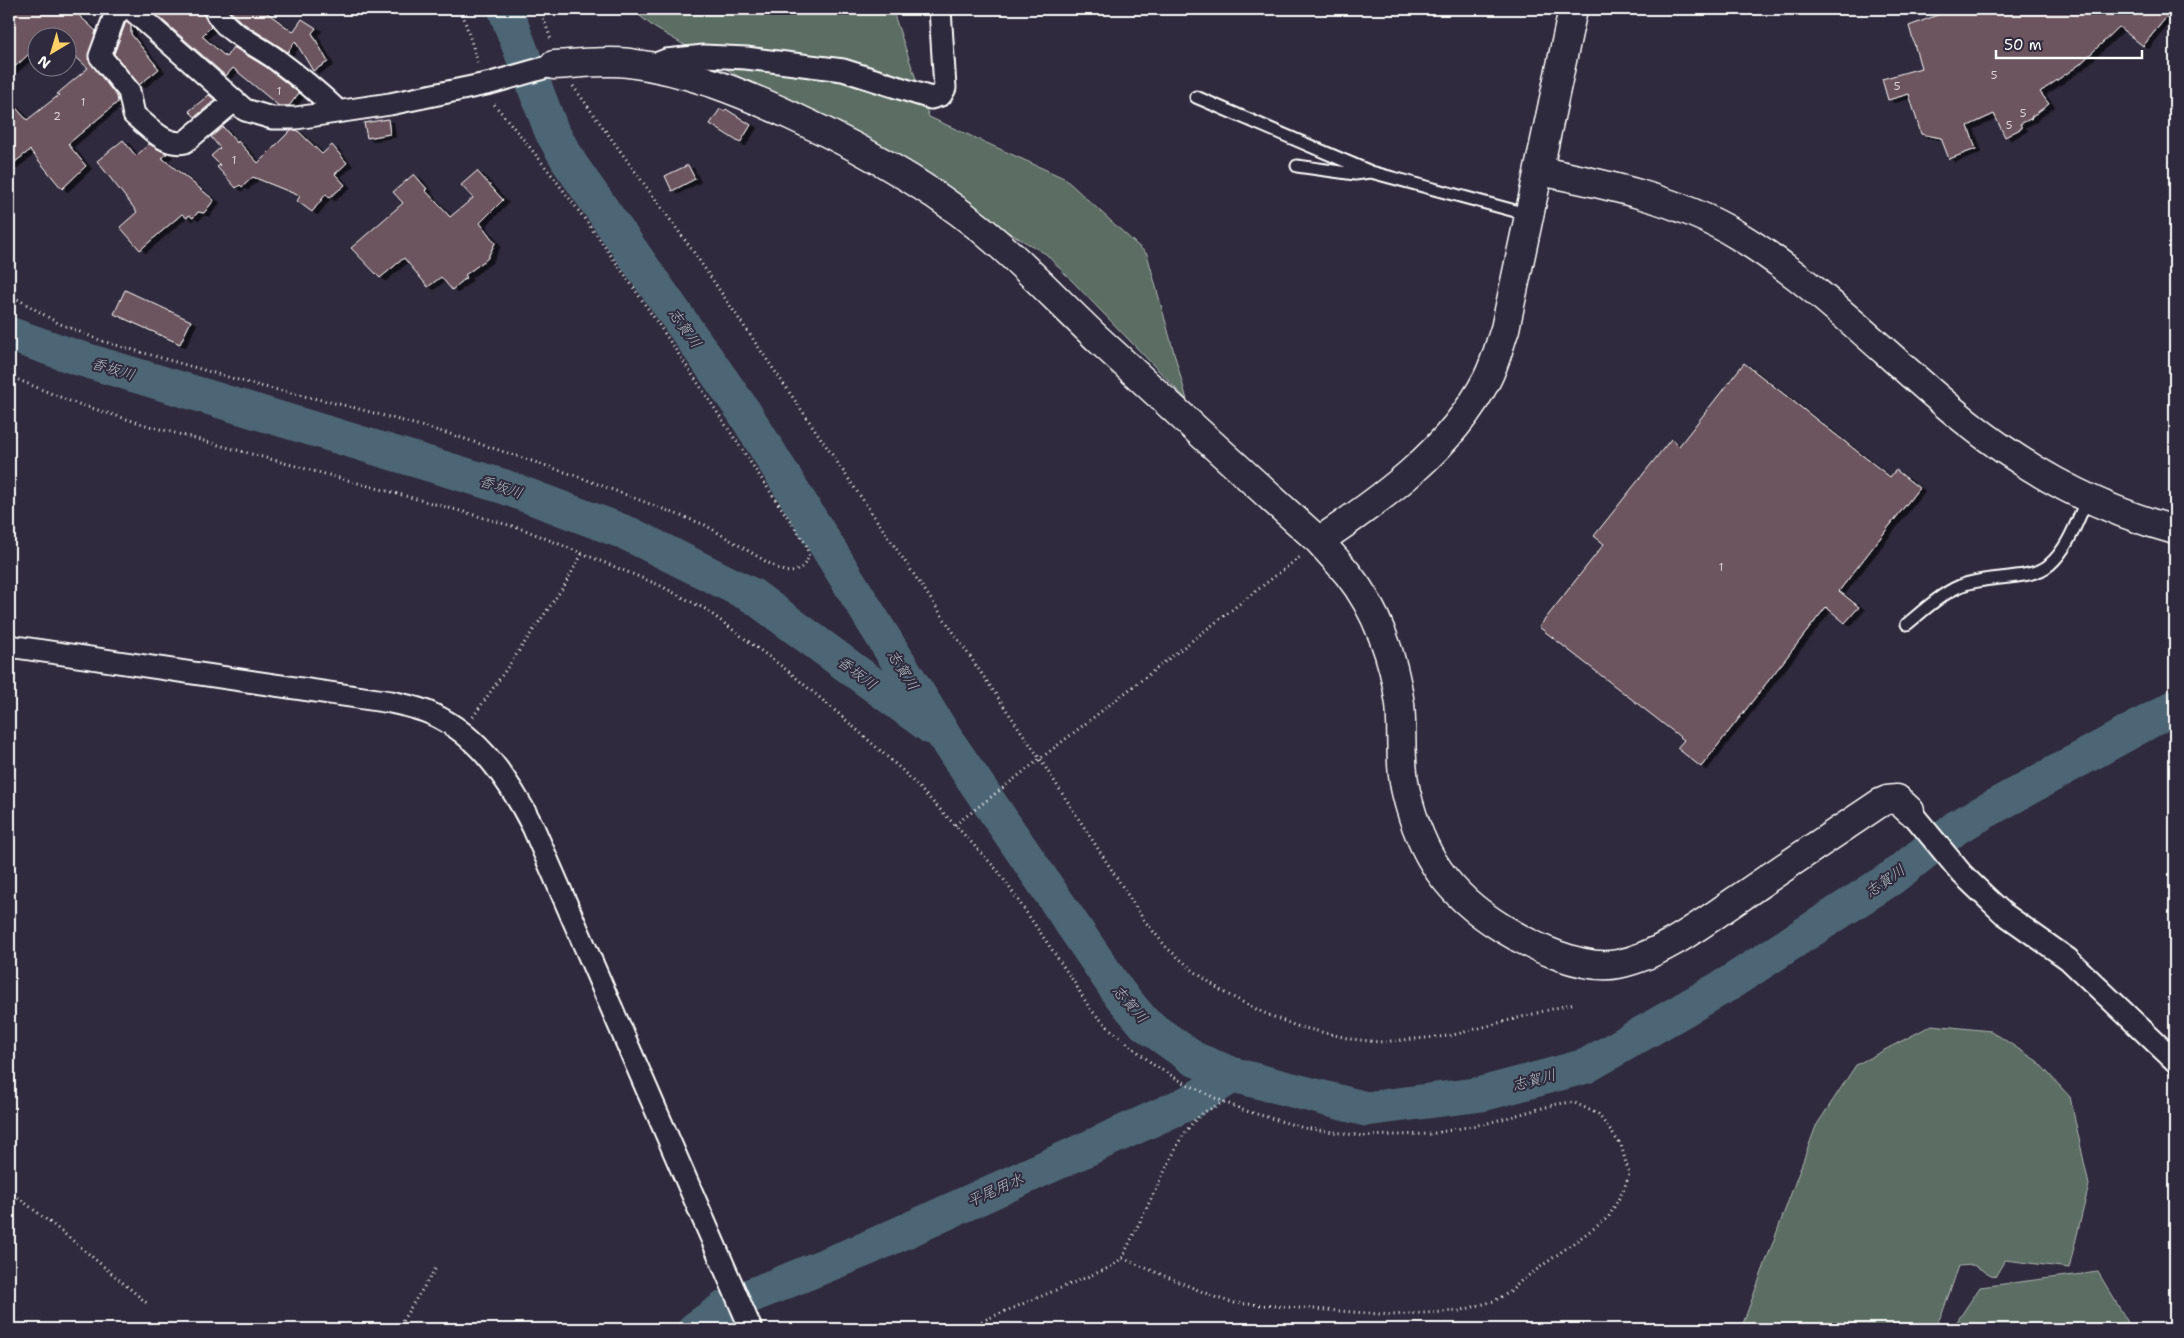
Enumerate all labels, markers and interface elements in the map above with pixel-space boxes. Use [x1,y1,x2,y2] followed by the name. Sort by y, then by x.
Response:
[28,28,78,78] north arrow
[1996,28,2143,60] scale bar
[2004,35,2042,55] text: 50 m
[34,52,54,73] text: N
[1991,68,1998,83] house number: 5
[1894,79,1901,94] house number: 5
[277,84,281,99] house number: 1
[81,95,85,110] house number: 1
[2020,106,2027,121] house number: 5
[53,109,61,124] house number: 2
[2006,118,2013,133] house number: 5
[232,153,236,168] house number: 1
[664,304,706,352] water label: 志賀川
[89,353,137,385] water label: 香坂川
[477,471,525,503] water label: 香坂川
[1719,560,1723,575] house number: 1
[883,646,923,694] water label: 志賀川
[833,651,881,695] water label: 香坂川
[1861,860,1909,902] water label: 志賀川
[1108,980,1152,1028] water label: 志賀川
[1510,1065,1558,1095] water label: 志賀川
[964,1169,1026,1211] water label: 平尾用水

